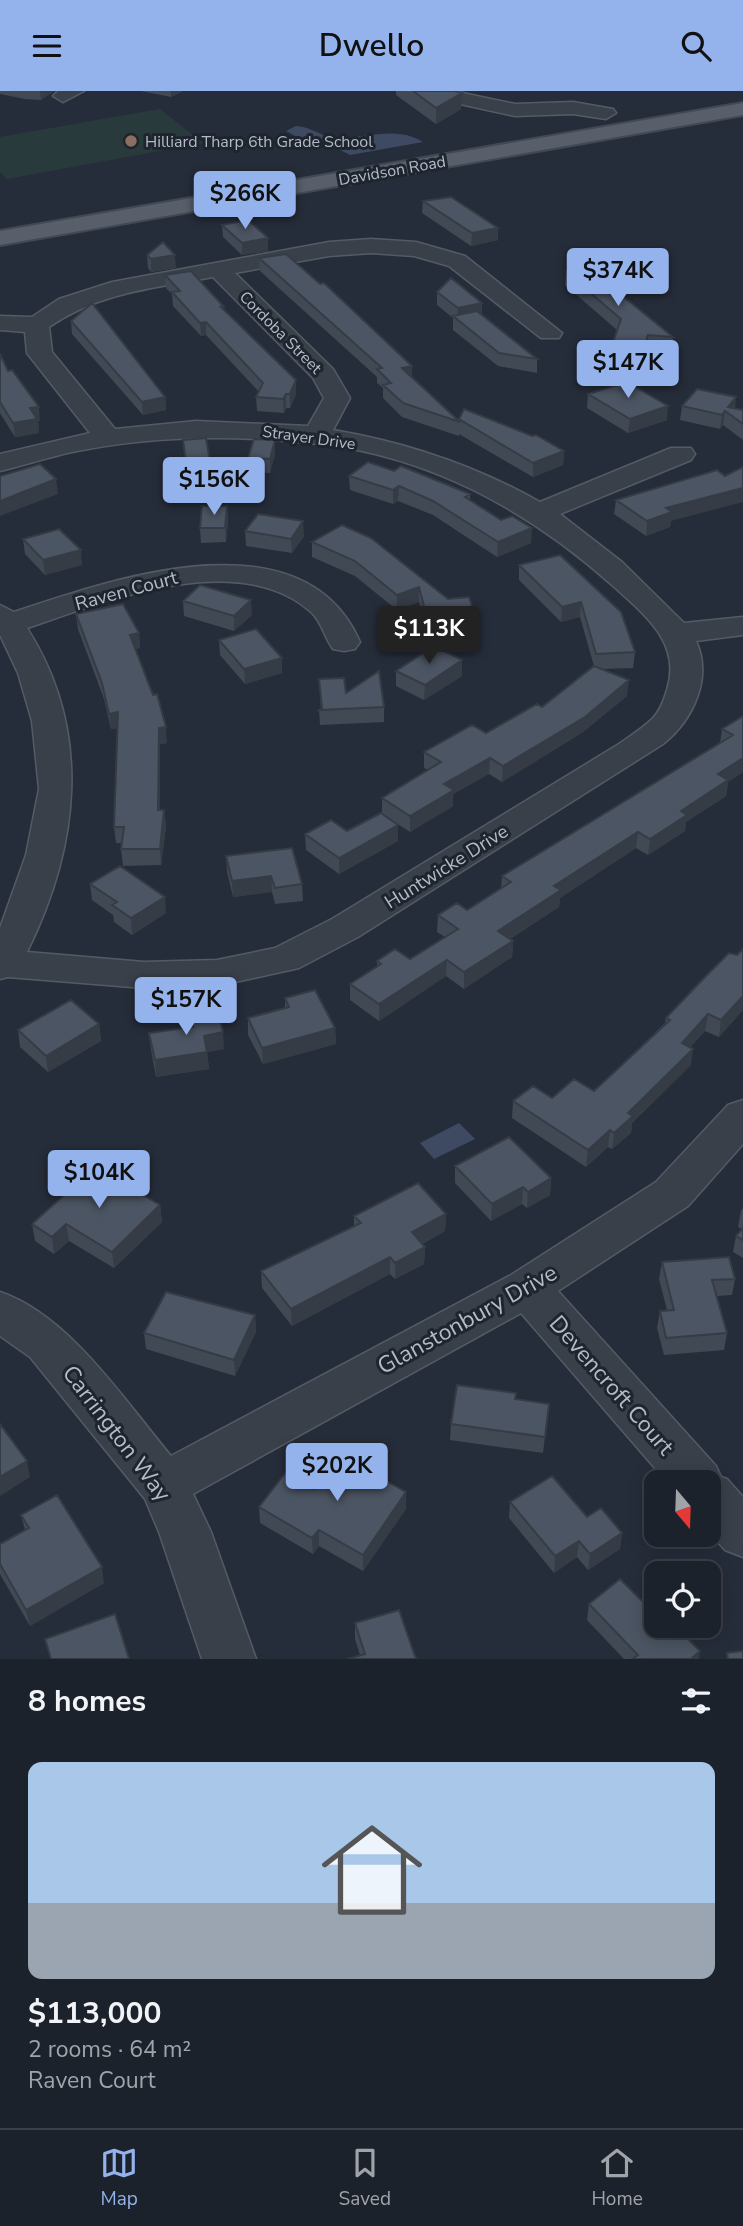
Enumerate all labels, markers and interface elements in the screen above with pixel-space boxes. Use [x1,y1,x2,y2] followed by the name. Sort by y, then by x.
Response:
[319,24,424,67] text: Dwello
[28,27,66,65] icon: menu
[677,27,715,65] icon: search
[145,131,373,153] place label: Hilliard Tharp 6th Grade School
[123,133,139,149] marker: Hilliard Tharp 6th Grade School
[337,151,448,191] street label: Davidson Road
[196,171,294,231] pin: $266K
[210,178,280,209] text: $266K
[569,249,667,308] pin: $374K
[583,255,653,286] text: $374K
[234,287,327,379] street label: Cordoba Street
[579,341,677,400] pin: $147K
[593,347,663,378] text: $147K
[261,421,357,455] street label: Strayer Drive
[165,457,263,517] pin: $156K
[179,464,249,495] text: $156K
[72,565,181,617] street label: Raven Court
[380,607,478,666] pin: $113K
[394,613,464,644] text: $113K
[380,818,513,915] street label: Huntwicke Drive
[137,977,235,1037] pin: $157K
[151,984,221,1015] text: $157K
[50,1151,148,1210] pin: $104K
[64,1157,134,1188] text: $104K
[372,1257,563,1382] street label: Glanstonbury Drive
[542,1309,682,1463] street label: Devencroft Court
[55,1359,178,1508] street label: Carrington Way
[288,1443,386,1503] pin: $202K
[302,1450,372,1481] text: $202K
[644,1470,721,1547] north arrow
[644,1470,721,1638] map controls
[644,1561,721,1638] button: locate
[28,1681,146,1722] text: 8 homes
[677,1682,715,1720] icon: filters
[309,1807,435,1933] icon: home
[28,1993,161,2034] text: $113,000
[28,2034,191,2065] text: 2 rooms · 64 m²
[28,2065,156,2096] text: Raven Court
[100,2144,138,2212] tab: Map
[339,2144,391,2212] tab: Saved
[591,2144,643,2212] tab: Home

